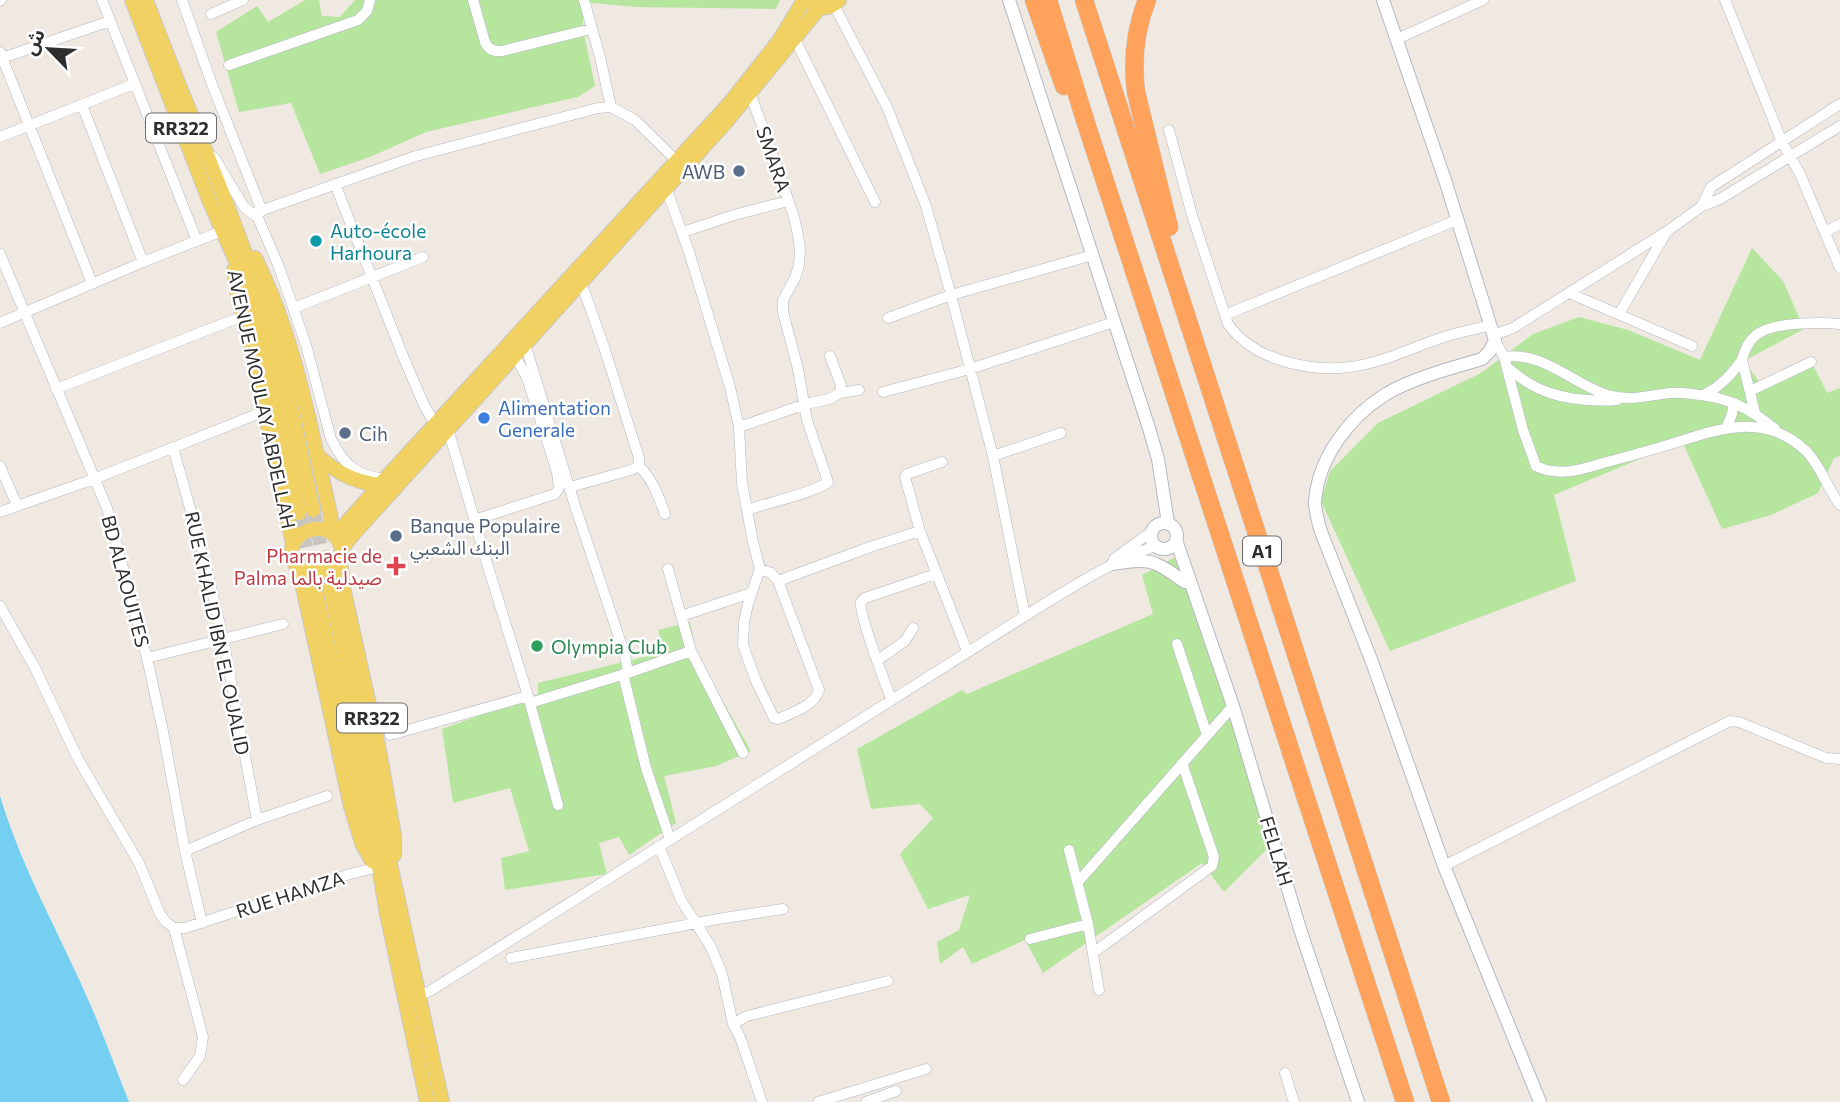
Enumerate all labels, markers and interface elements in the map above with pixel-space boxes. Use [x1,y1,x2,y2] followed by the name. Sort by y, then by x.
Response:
[14,14,84,84] north arrow
[17,25,49,58] text: ش
[146,113,216,142] road number: RR322
[752,123,796,195] street label: SMARA
[682,160,725,183] place label: AWB
[731,163,747,179] marker: AWB
[330,219,426,264] place label: Auto-école Harhoura
[308,233,324,249] marker: Auto-école Harhoura
[223,267,301,531] street label: AVENUE MOULAY ABDELLAH
[498,396,611,441] place label: Alimentation Generale
[476,410,492,426] marker: Alimentation Generale
[359,422,388,445] place label: Cih
[337,425,353,441] marker: Cih
[181,509,255,757] street label: RUE KHALID IBN EL OUALID
[97,512,155,650] street label: BD ALAOUITES
[410,514,560,563] place label: Banque Populaire البنك الشعبي
[388,528,404,544] marker: Banque Populaire البنك الشعبي
[1243,536,1281,566] road number: A1
[234,544,382,589] place label: Pharmacie de Palma صيدلية بالما
[388,558,404,574] marker: Pharmacie de Palma صيدلية بالما
[551,635,667,658] place label: Olympia Club
[529,638,545,654] marker: Olympia Club
[337,704,407,732] road number: RR322
[1256,814,1298,888] street label: FELLAH
[233,866,347,922] street label: RUE HAMZA

